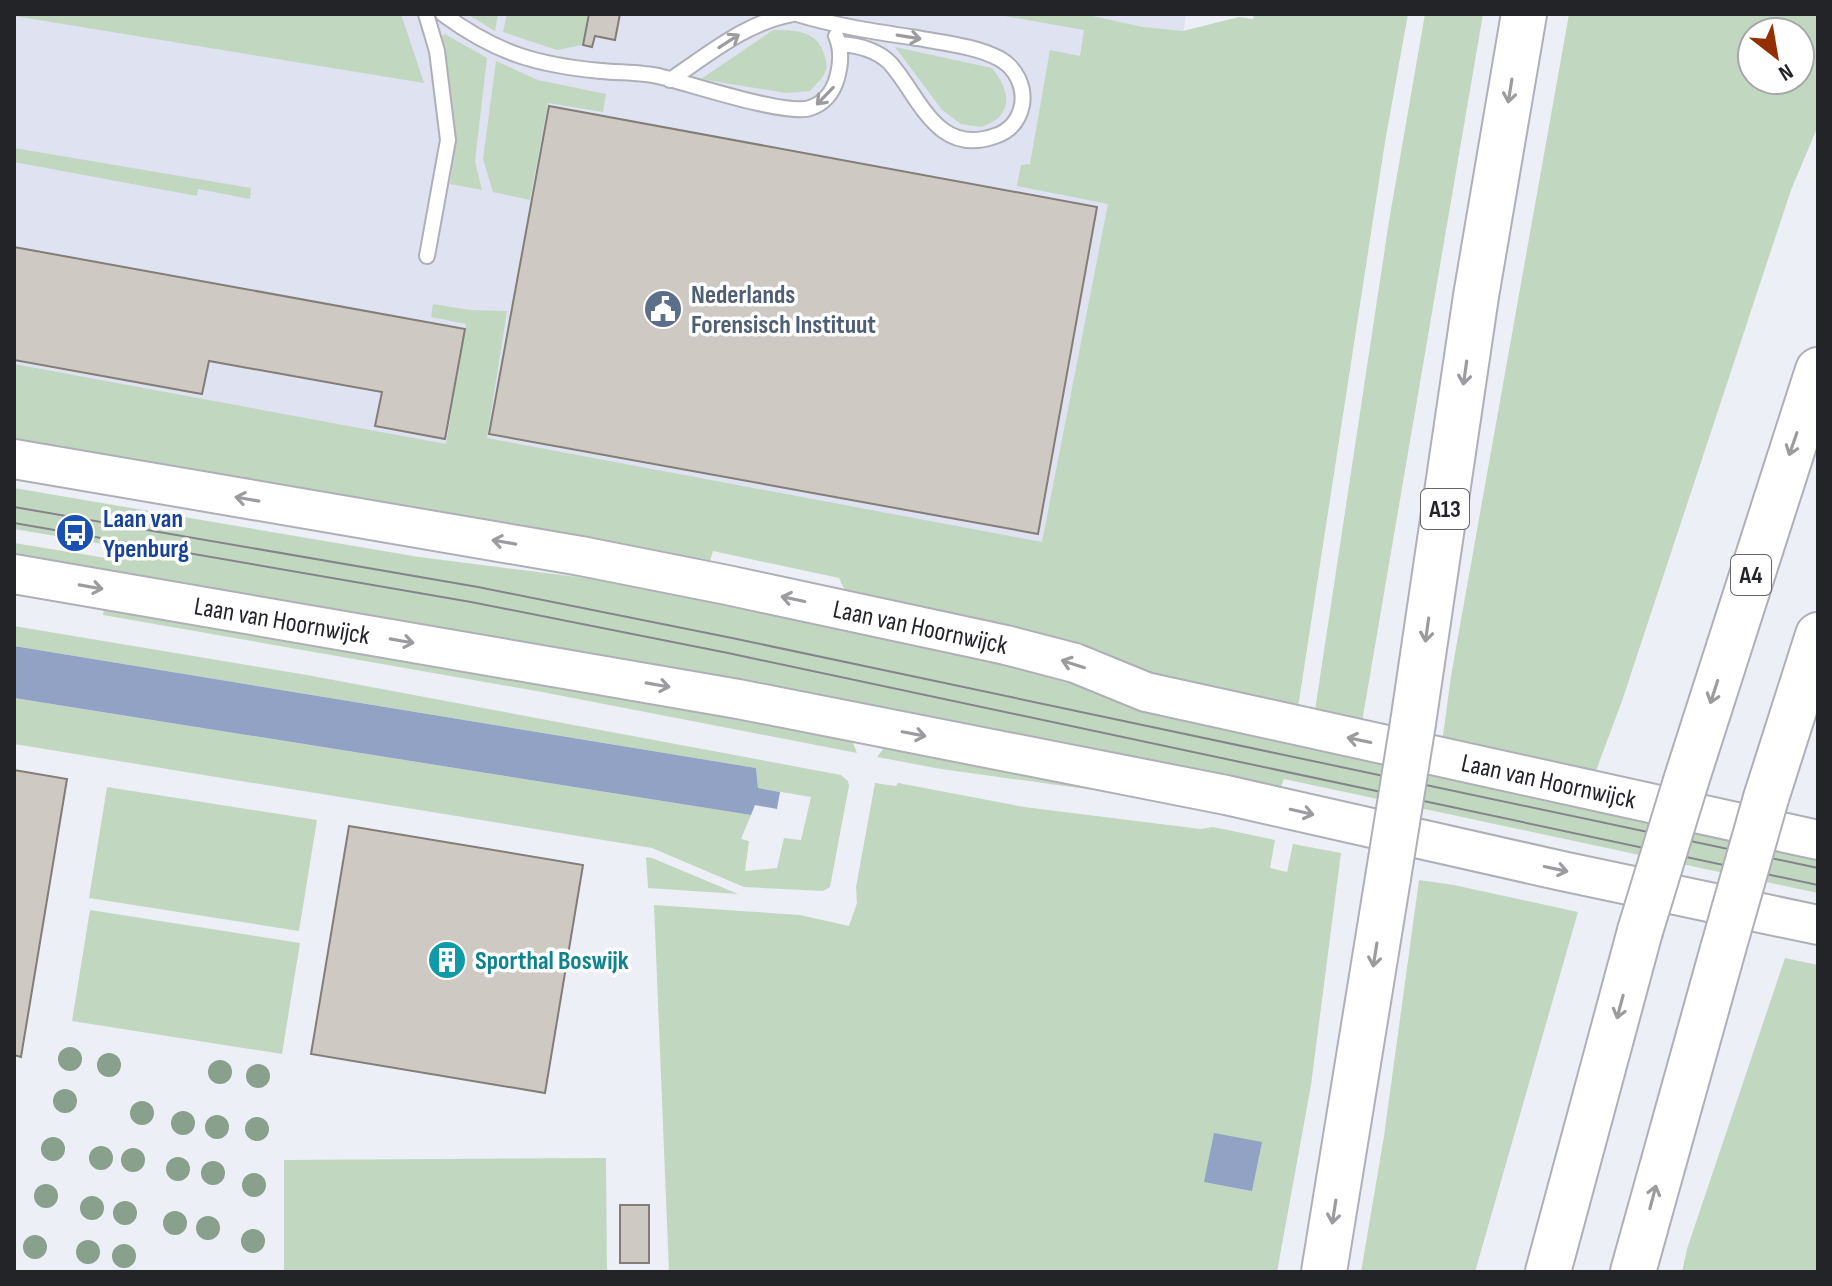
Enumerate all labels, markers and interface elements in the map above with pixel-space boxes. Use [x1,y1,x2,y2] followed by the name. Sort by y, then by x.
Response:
[1736,16,1816,96] north arrow
[896,30,921,45] one-way arrow
[717,33,740,49] one-way arrow
[1774,57,1798,86] text: N
[1501,78,1516,103] one-way arrow
[816,86,835,106] one-way arrow
[691,280,876,341] place label: Nederlands Forensisch Instituut
[642,288,684,330] public building icon: Nederlands Forensisch Instituut
[1457,360,1472,385] one-way arrow
[1784,431,1799,456] one-way arrow
[1421,489,1469,529] road number: A13
[235,490,261,505] one-way arrow
[103,504,189,565] place label: Laan van Ypenburg
[54,512,96,554] bus stop icon: Laan van Ypenburg
[492,534,517,549] one-way arrow
[1731,555,1771,595] road number: A4
[78,580,103,595] one-way arrow
[192,591,372,652] street label: Laan van Hoornwijck
[781,591,806,606] one-way arrow
[830,594,1010,662] street label: Laan van Hoornwijck
[1419,617,1434,642] one-way arrow
[389,634,414,649] one-way arrow
[1061,655,1086,670] one-way arrow
[1706,678,1721,704] one-way arrow
[645,679,671,694] one-way arrow
[901,727,926,742] one-way arrow
[1347,732,1372,747] one-way arrow
[1458,748,1639,816] street label: Laan van Hoornwijck
[1289,805,1314,820] one-way arrow
[1542,862,1568,877] one-way arrow
[426,939,468,981] building icon: Sporthal Boswijk
[1367,942,1382,968] one-way arrow
[475,946,629,977] place label: Sporthal Boswijk
[1611,993,1626,1019] one-way arrow
[1646,1184,1661,1210] one-way arrow
[1325,1199,1340,1224] one-way arrow

